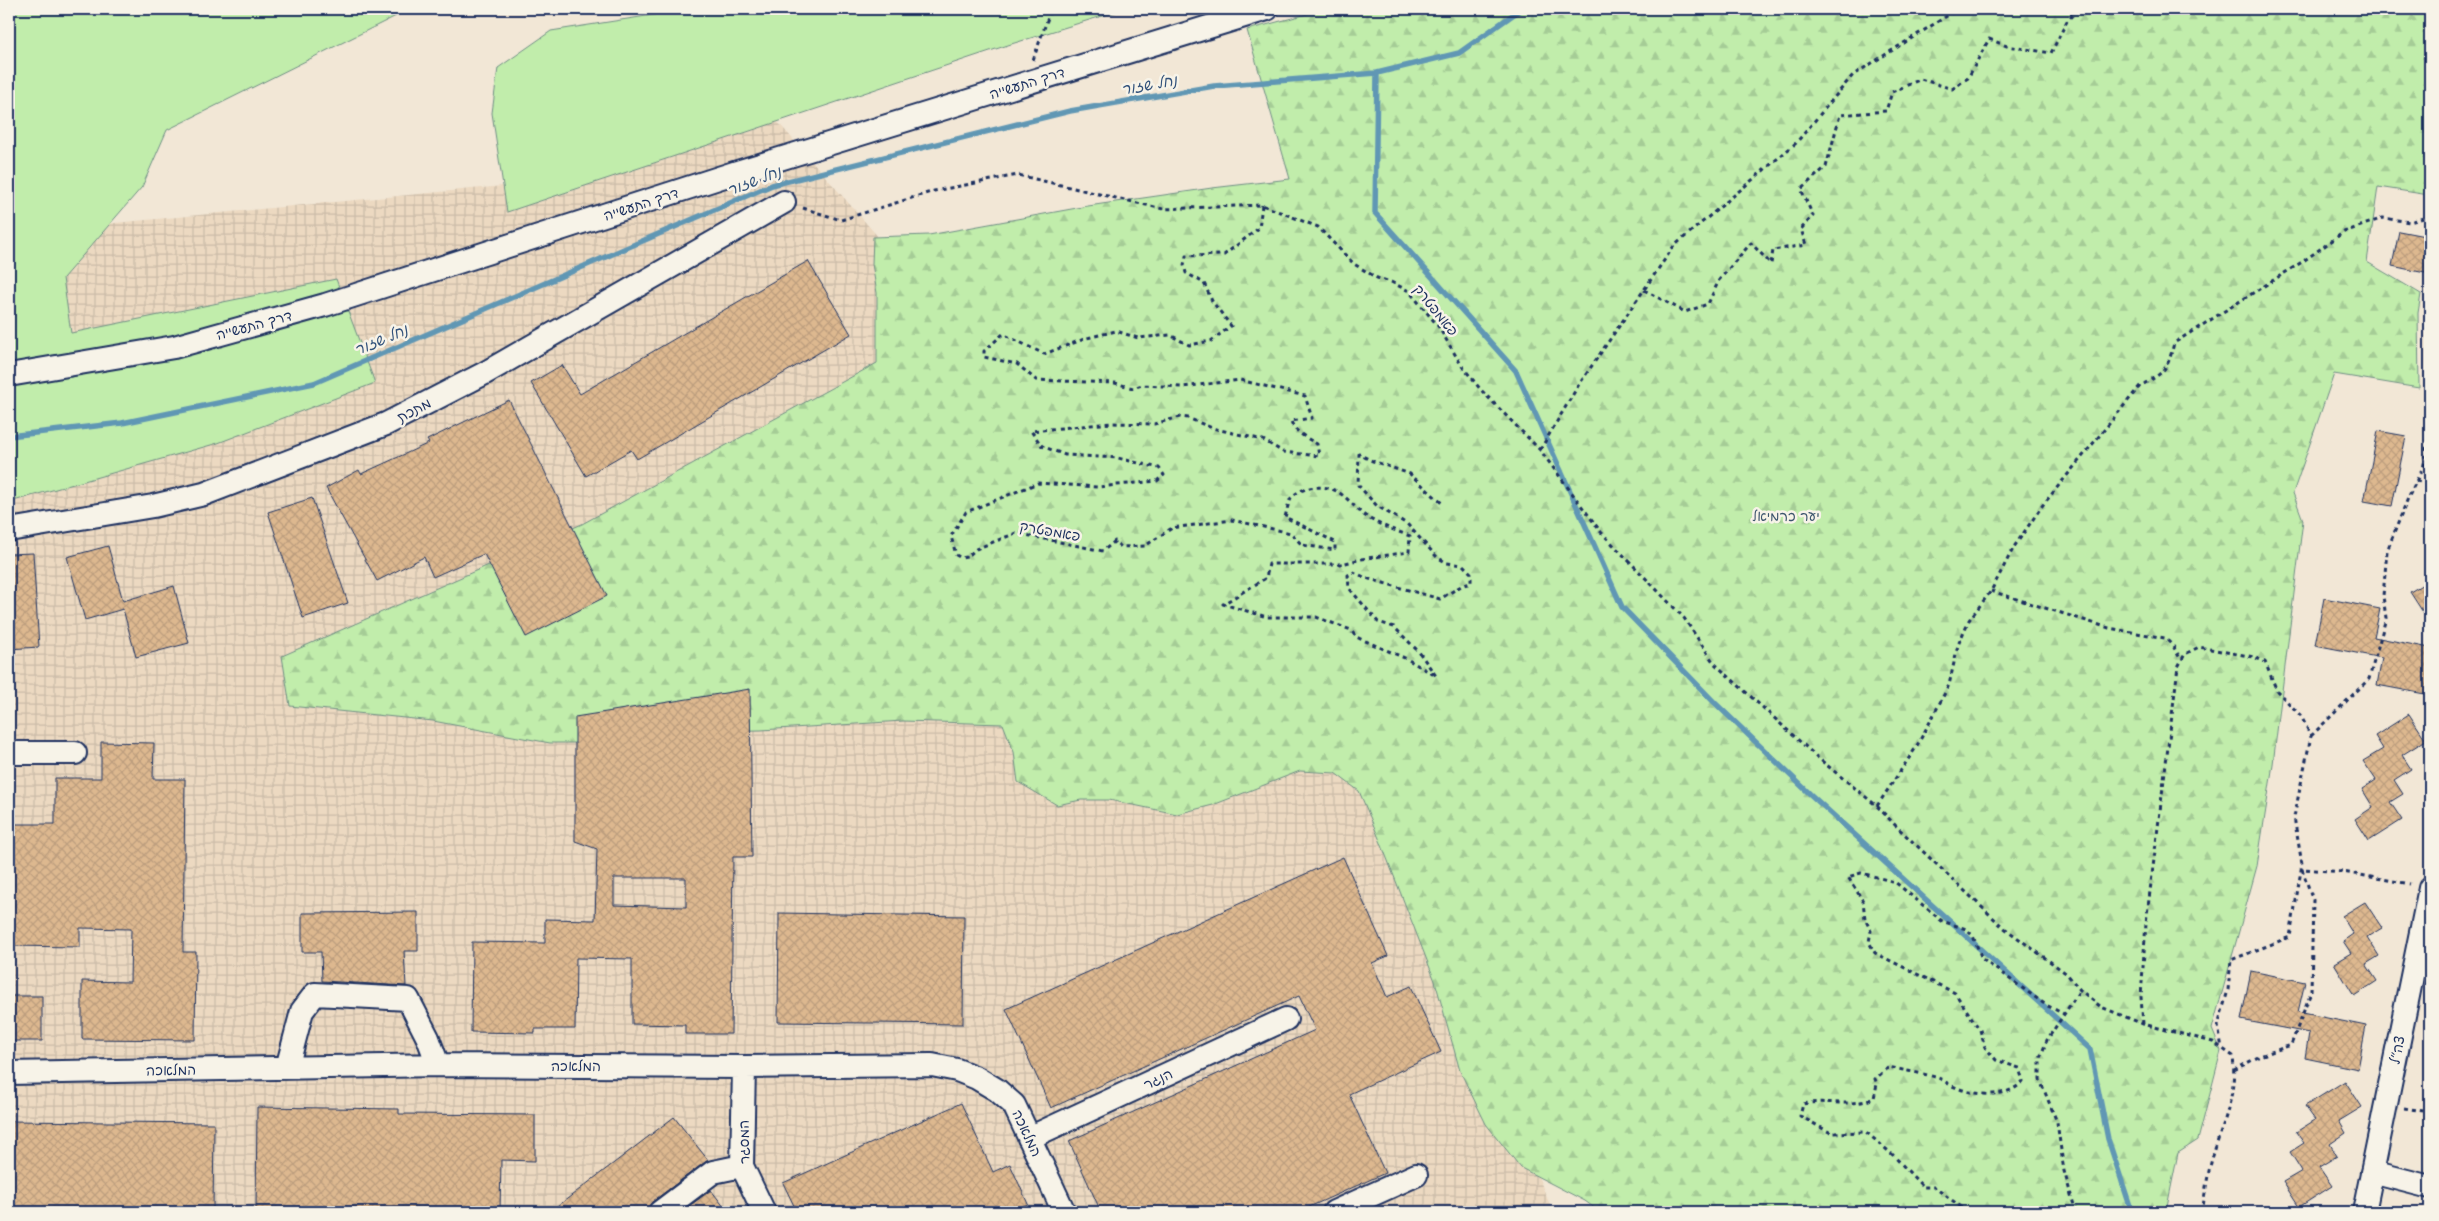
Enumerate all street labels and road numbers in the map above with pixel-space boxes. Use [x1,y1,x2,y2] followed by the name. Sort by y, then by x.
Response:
[987,62,1067,103] street label: דרך התעשייה
[601,182,681,225] street label: דרך התעשייה
[1410,280,1463,339] street label: פאמפטרק
[214,305,294,344] street label: דרך התעשייה
[393,393,434,426] street label: מתכת
[1018,516,1082,545] street label: פאמפטרק
[2384,1034,2409,1066] street label: צה״ל
[551,1056,601,1075] street label: המלאכה
[146,1060,196,1079] street label: המלאכה
[1140,1064,1175,1094] street label: הנגר
[1008,1106,1047,1159] street label: המלאכה
[734,1120,753,1164] street label: המסגר

